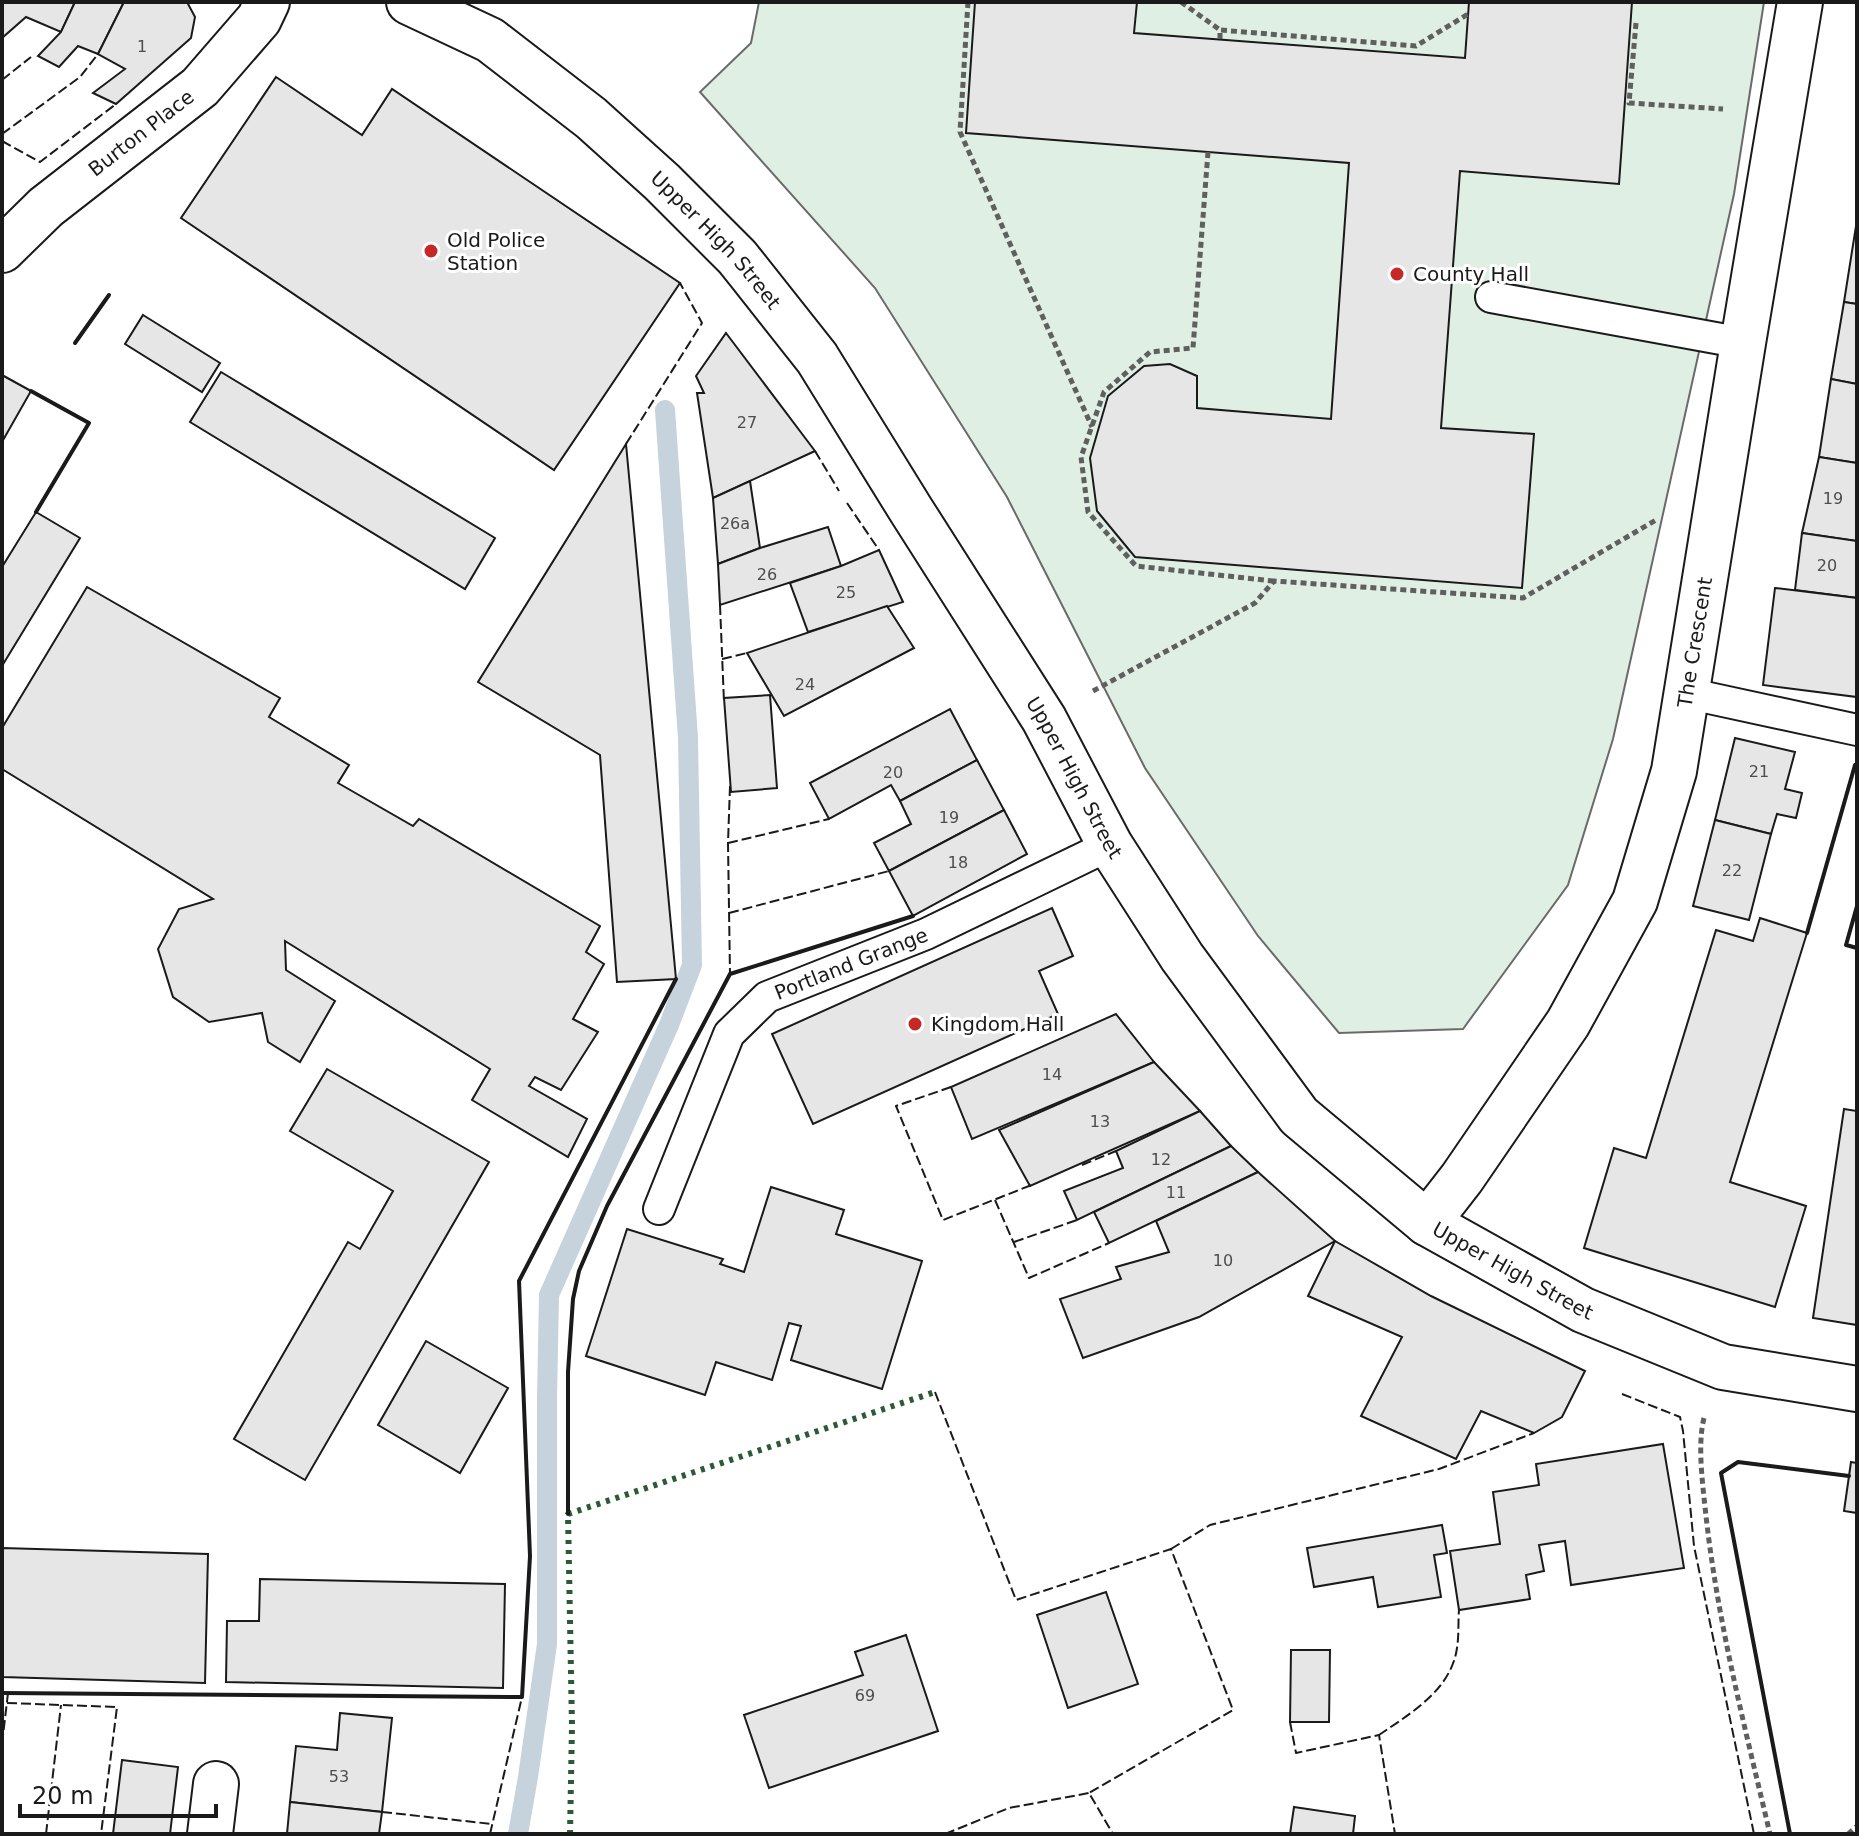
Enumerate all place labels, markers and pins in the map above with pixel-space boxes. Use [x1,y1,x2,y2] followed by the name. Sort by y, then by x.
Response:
[447,228,545,275] place label: Old Police Station
[422,242,440,260] marker: Old Police Station
[1413,262,1529,286] place label: County Hall
[1388,265,1406,283] marker: County Hall
[931,1012,1064,1036] place label: Kingdom Hall
[906,1015,924,1033] marker: Kingdom Hall

